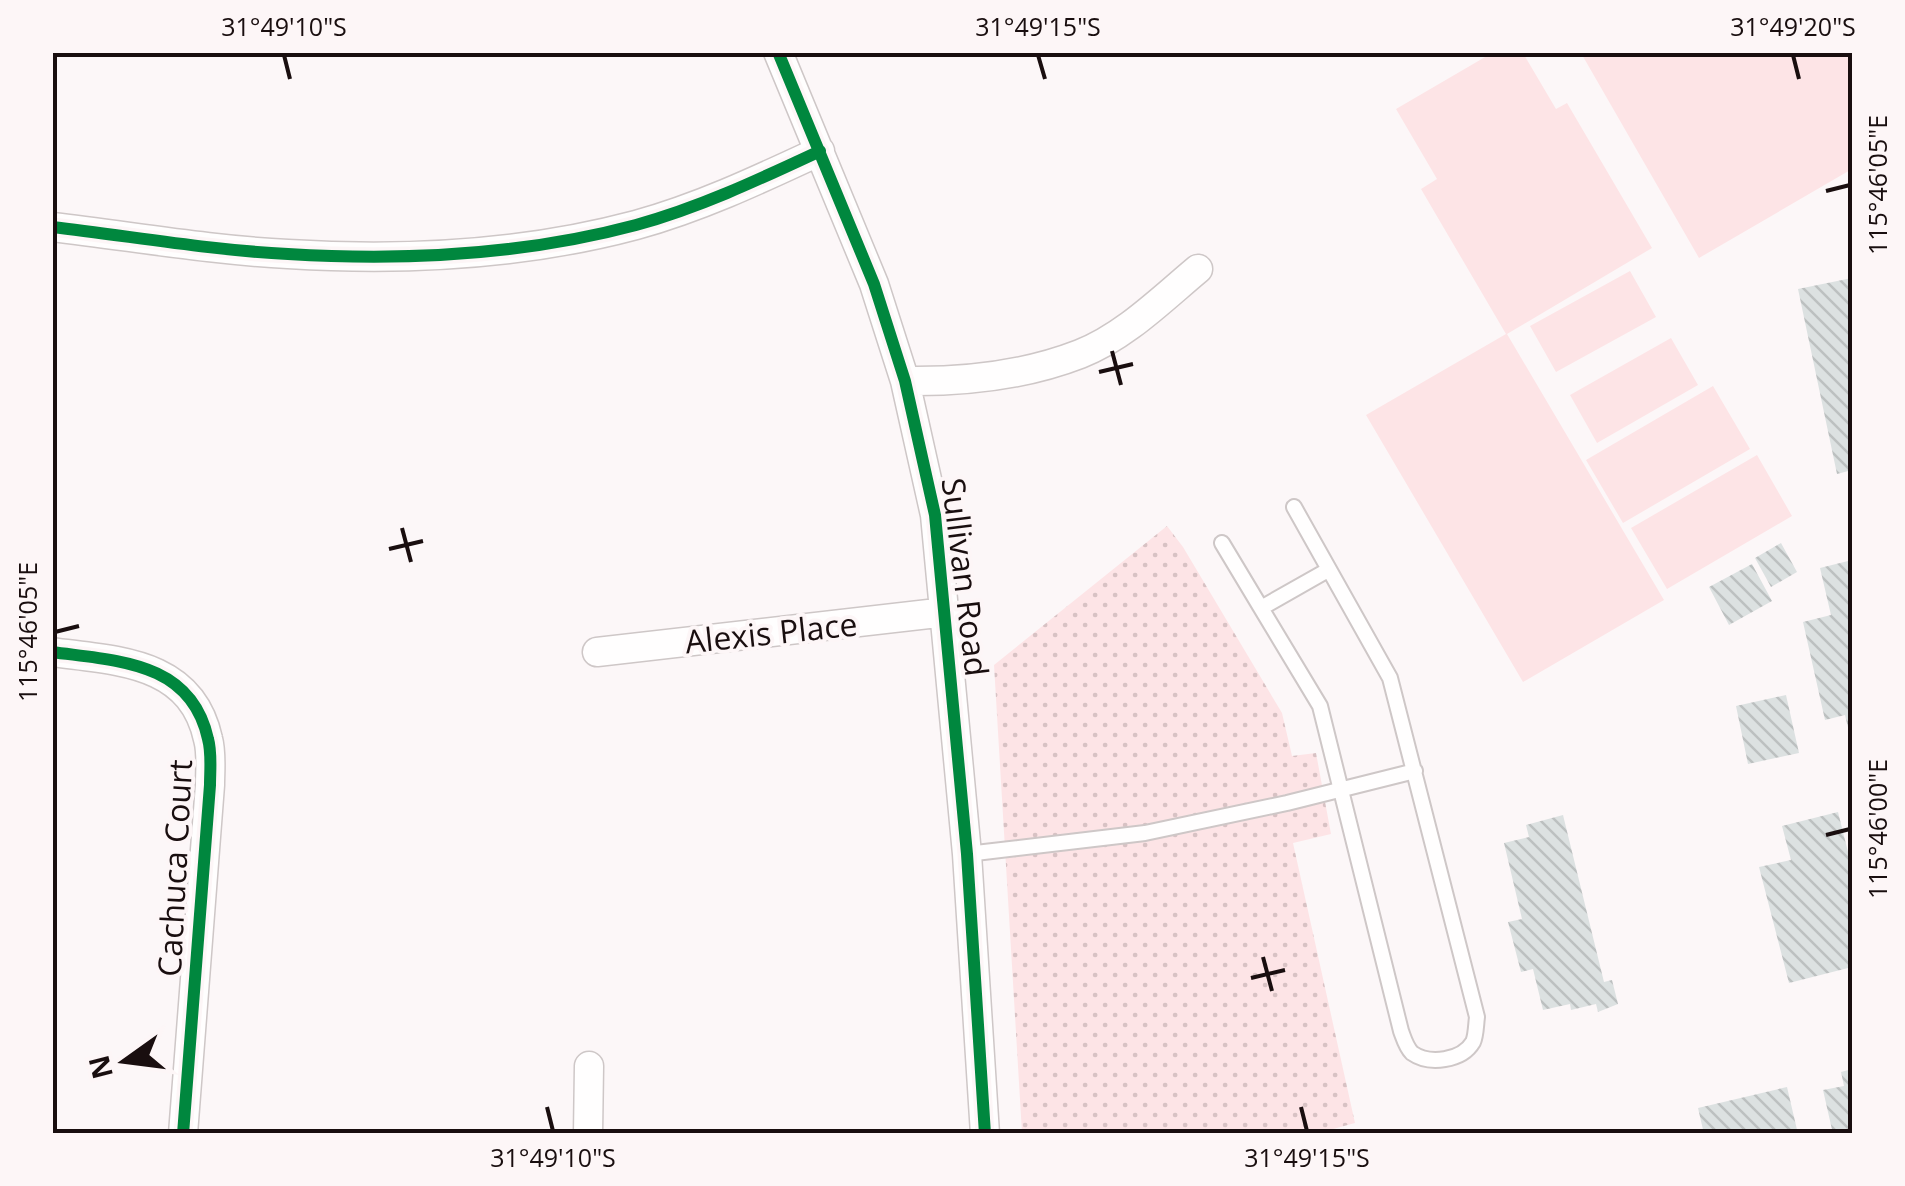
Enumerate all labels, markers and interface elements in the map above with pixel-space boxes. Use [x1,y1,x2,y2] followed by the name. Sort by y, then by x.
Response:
[221,9,347,43] text: 31°49'10"S
[975,9,1101,43] text: 31°49'15"S
[1730,9,1856,43] text: 31°49'20"S
[1860,115,1894,255] text: 115°46'05"E
[933,475,999,679] street label: Sullivan Road
[10,562,44,702] text: 115°46'05"E
[683,602,859,662] street label: Alexis Place
[147,758,201,978] street label: Cachuca Court
[1860,759,1894,899] text: 115°46'00"E
[75,1011,175,1111] north arrow
[79,1052,121,1083] text: N
[490,1140,616,1174] text: 31°49'10"S
[1244,1140,1370,1174] text: 31°49'15"S

